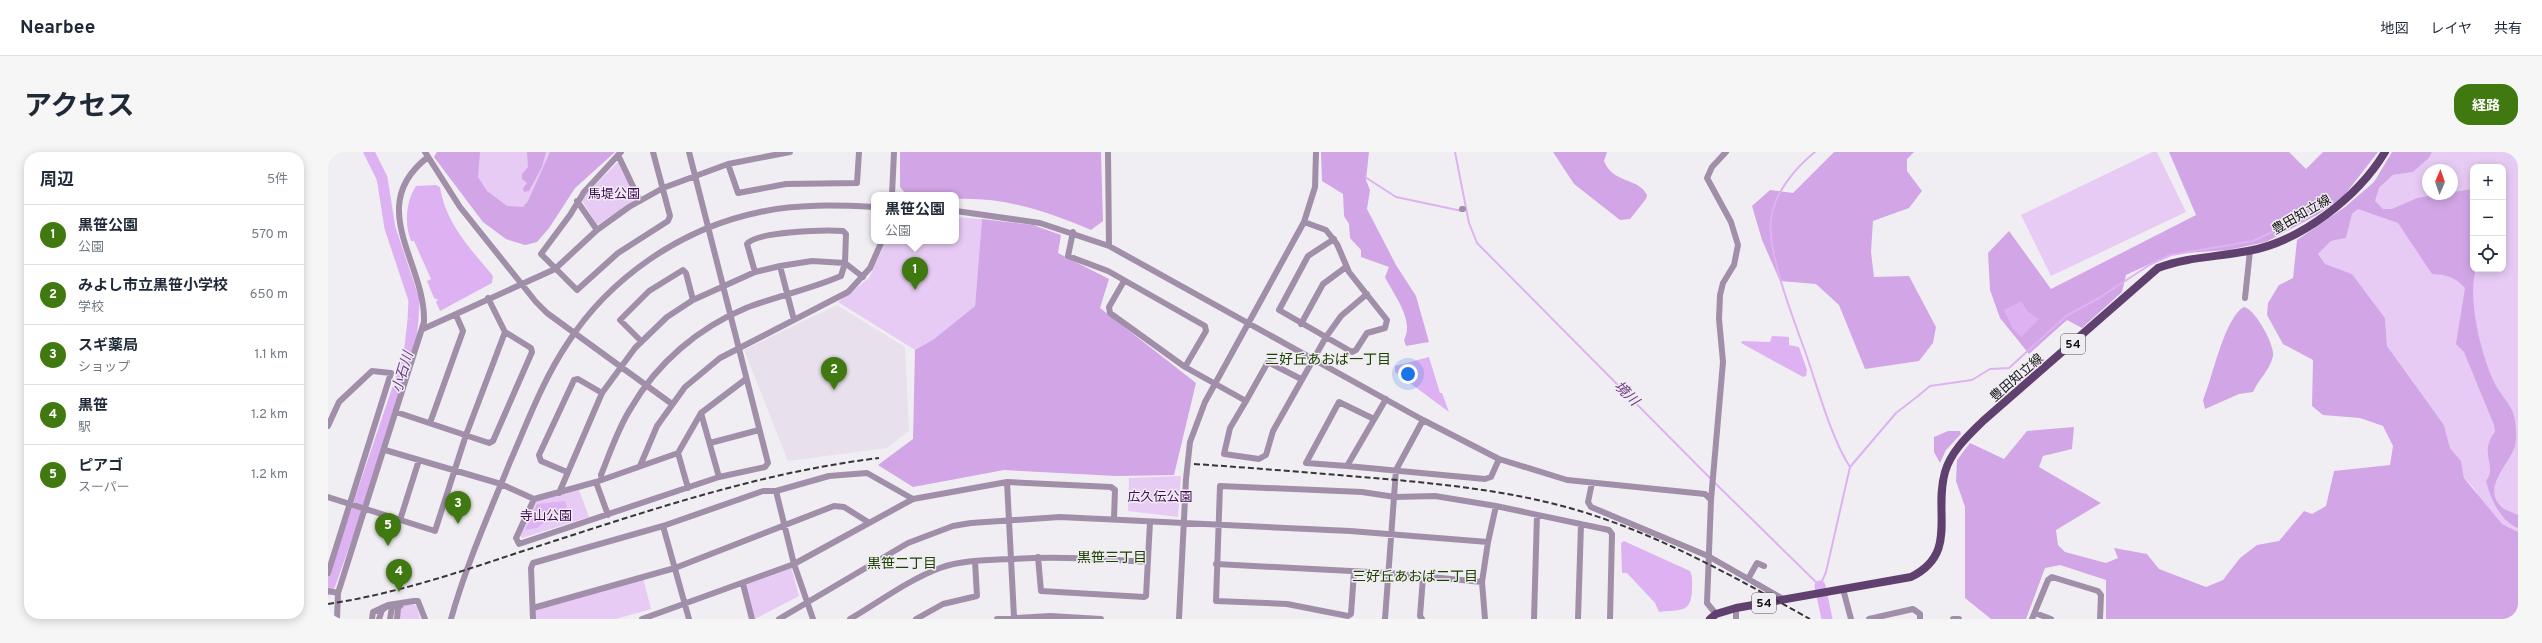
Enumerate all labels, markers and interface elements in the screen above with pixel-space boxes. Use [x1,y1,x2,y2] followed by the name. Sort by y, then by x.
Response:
[20,16,95,40] text: Nearbee
[2380,21,2408,38] text: 地図
[2430,21,2472,38] text: レイヤ
[2494,21,2522,38] text: 共有
[2454,84,2518,125] button: 経路
[24,90,135,126] text: アクセス
[2422,164,2458,200] north arrow
[2470,164,2506,272] map controls
[2470,164,2506,200] button: +
[40,170,74,192] text: 周辺
[267,172,288,188] text: 5件
[588,187,640,203] park label: 馬堤公園
[871,192,959,244] popup
[2269,192,2334,239] street label: 豊田知立線
[2470,200,2506,236] button: −
[885,201,945,220] text: 黒笹公園
[78,217,138,236] text: 黒笹公園
[885,224,911,240] text: 公園
[50,227,56,243] text: 1
[251,227,288,243] text: 570 m
[2470,236,2506,272] button: locate
[78,240,104,256] text: 公園
[902,257,928,290] pin: 1
[78,277,228,296] text: みよし市立黒笹小学校
[49,287,57,303] text: 2
[250,287,288,303] text: 650 m
[78,300,104,316] text: 学校
[2061,334,2085,354] road number: 54
[78,337,138,356] text: スギ薬局
[49,347,57,363] text: 3
[254,347,288,363] text: 1.1 km
[389,348,418,395] water label: 小石川
[1987,350,2047,406] street label: 豊田知立線
[1265,352,1391,369] district label: 三好丘あおば一丁目
[821,357,847,390] pin: 2
[78,360,130,376] text: ショップ
[1398,364,1418,384] your location
[1610,378,1643,411] water label: 境川
[78,397,108,416] text: 黒笹
[49,407,57,423] text: 4
[251,407,288,423] text: 1.2 km
[78,420,91,436] text: 駅
[78,457,123,476] text: ピアゴ
[49,467,57,483] text: 5
[251,467,288,483] text: 1.2 km
[78,480,130,496] text: スーパー
[1127,489,1193,506] park label: 広久伝公園
[445,491,471,524] pin: 3
[520,509,572,525] park label: 寺山公園
[375,513,401,546] pin: 5
[1077,550,1147,567] district label: 黒笹三丁目
[867,556,937,573] district label: 黒笹二丁目
[386,559,412,592] pin: 4
[1352,569,1478,586] district label: 三好丘あおば二丁目
[1752,593,1776,613] road number: 54

